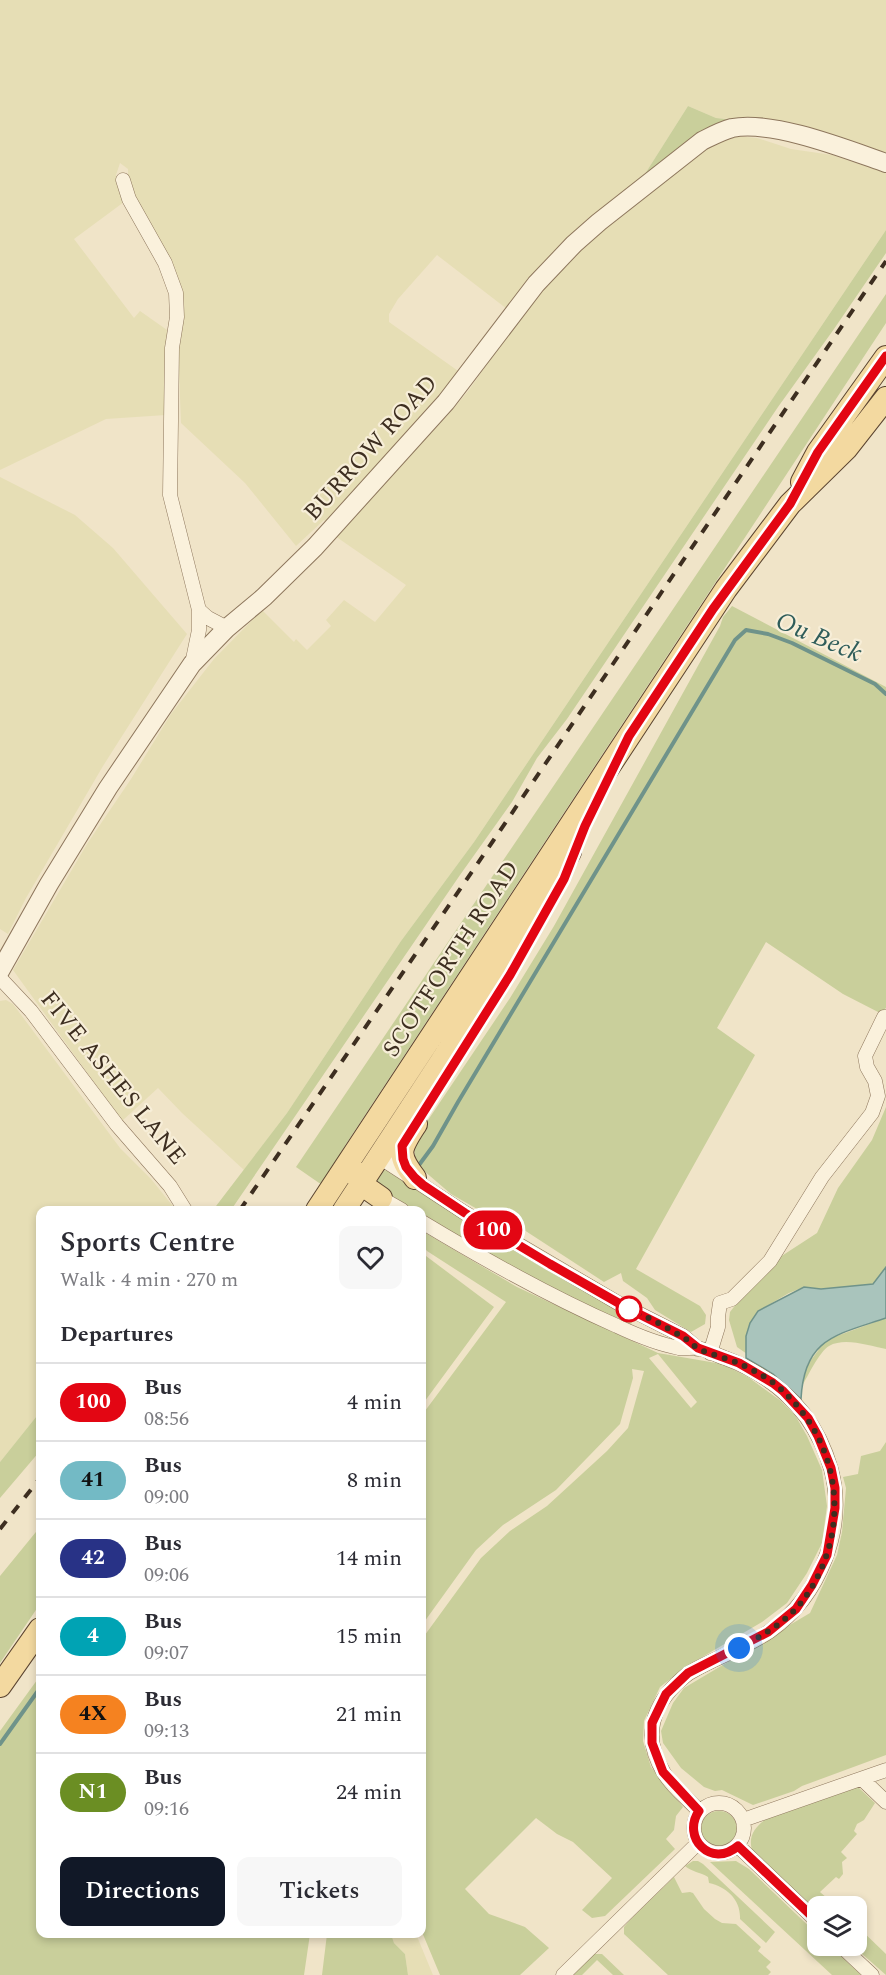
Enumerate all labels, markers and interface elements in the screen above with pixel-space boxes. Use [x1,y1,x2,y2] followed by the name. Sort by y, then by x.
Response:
[295,367,447,529] street label: BURROW ROAD
[769,601,869,673] water label: Ou Beck
[374,854,528,1064] street label: SCOTFORTH ROAD
[31,983,195,1173] street label: FIVE ASHES LANE
[458,1210,528,1250] line badge: 100
[475,1214,511,1246] text: 100
[60,1221,235,1264] text: Sports Centre
[339,1226,402,1289] button: heart
[60,1265,238,1295] text: Walk · 4 min · 270 m
[616,1296,642,1322] unlabelled marker
[60,1318,174,1351] text: Departures
[144,1371,182,1404] text: Bus
[75,1386,111,1418] text: 100
[347,1386,402,1419] text: 4 min
[144,1404,189,1434] text: 08:56
[144,1449,182,1482] text: Bus
[81,1464,105,1496] text: 41
[347,1464,402,1497] text: 8 min
[144,1482,189,1512] text: 09:00
[144,1527,182,1560] text: Bus
[81,1542,105,1574] text: 42
[336,1542,402,1575] text: 14 min
[144,1560,189,1590] text: 09:06
[144,1605,182,1638] text: Bus
[87,1620,99,1652] text: 4
[336,1620,402,1653] text: 15 min
[724,1633,754,1663] your location
[144,1638,189,1668] text: 09:07
[144,1683,182,1716] text: Bus
[79,1698,107,1730] text: 4X
[336,1698,402,1731] text: 21 min
[144,1716,189,1746] text: 09:13
[144,1761,182,1794] text: Bus
[79,1776,107,1808] text: N1
[336,1776,402,1809] text: 24 min
[144,1794,189,1824] text: 09:16
[60,1857,225,1926] button: Directions
[237,1857,402,1926] button: Tickets
[807,1896,867,1956] map controls
[807,1896,867,1956] button: layers

